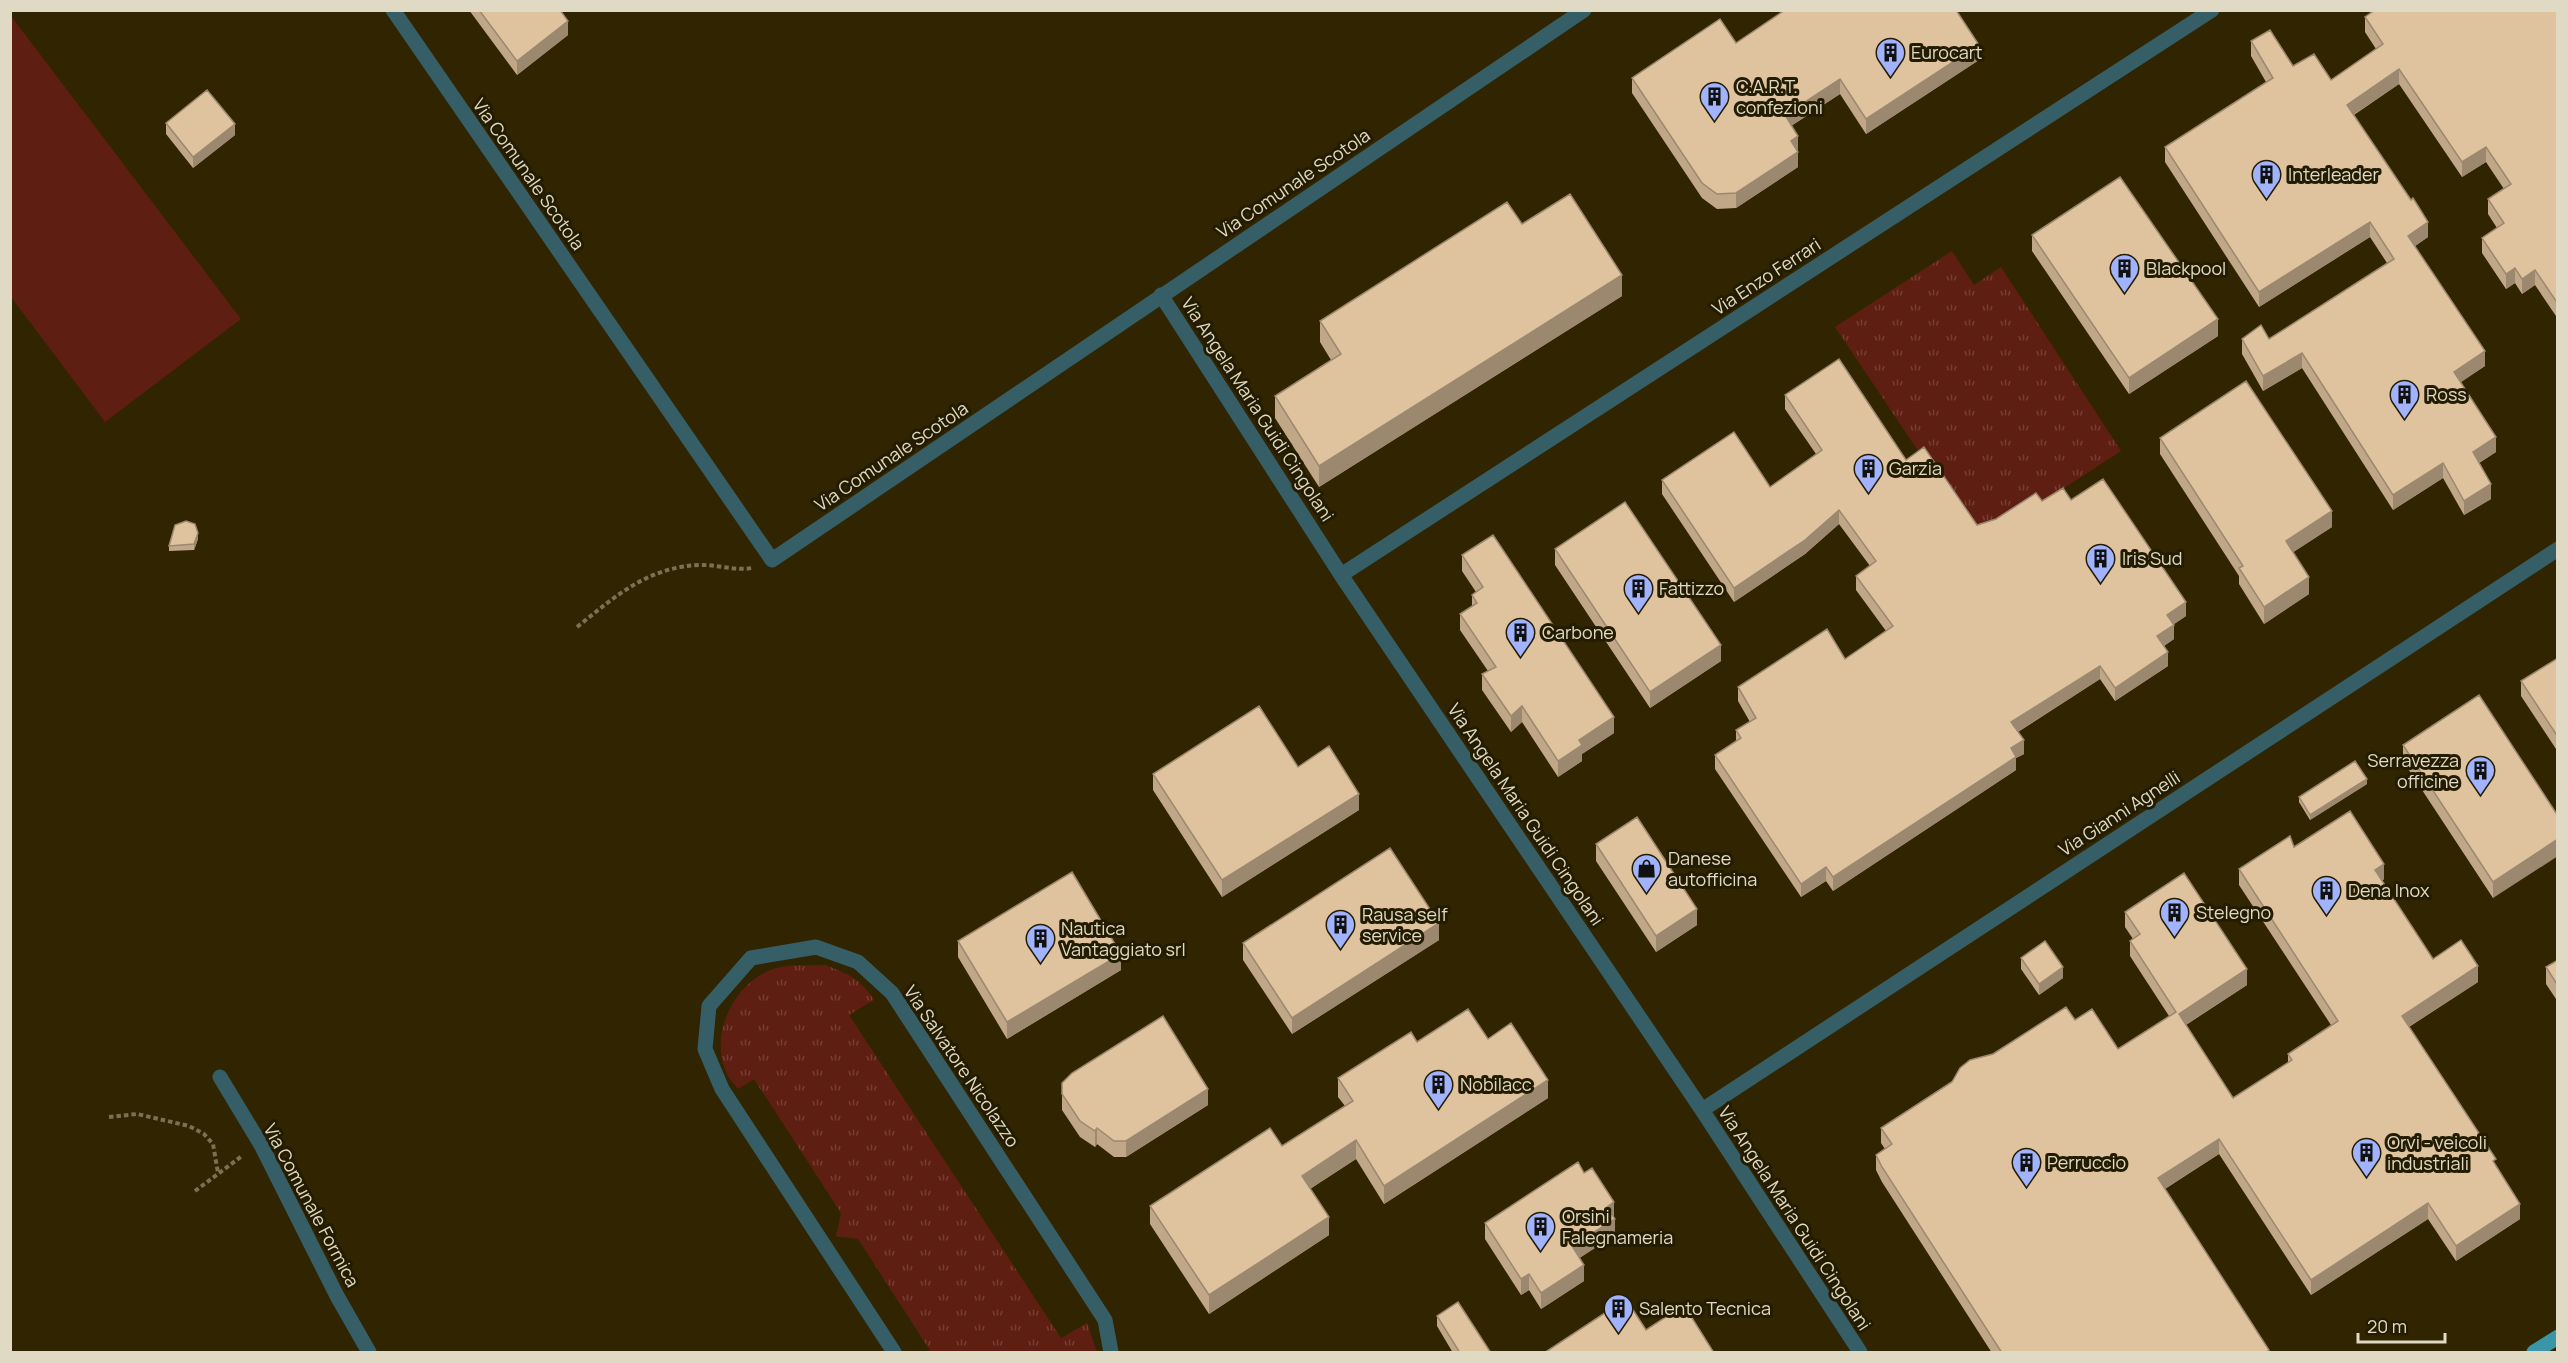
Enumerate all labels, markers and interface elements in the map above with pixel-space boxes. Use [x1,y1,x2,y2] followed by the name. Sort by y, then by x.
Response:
[1874,36,1906,78] building icon: Eurocart
[1911,40,1983,64] place label: Eurocart
[1736,74,1823,119] place label: C.A.R.T. confezioni
[1699,80,1731,122] building icon: C.A.R.T. confezioni
[468,93,590,255] street label: Via Comunale Scotola
[1212,123,1374,243] street label: Via Comunale Scotola
[2251,158,2283,200] building icon: Interleader
[2288,162,2379,186] place label: Interleader
[1707,232,1825,320] street label: Via Enzo Ferrari
[2109,252,2141,294] building icon: Blackpool
[2146,256,2226,280] place label: Blackpool
[1176,292,1340,526] street label: Via Angela Maria Guidi Cingolani
[2389,378,2421,420] building icon: Ross
[2426,382,2467,406] place label: Ross
[810,396,972,516] street label: Via Comunale Scotola
[1852,452,1884,494] building icon: Garzia
[1889,456,1942,480] place label: Garzia
[2085,542,2117,584] building icon: Iris Sud
[2122,546,2182,570] place label: Iris Sud
[1622,572,1654,614] building icon: Fattizzo
[1659,576,1724,600] place label: Fattizzo
[1505,616,1537,658] building icon: Carbone
[1542,620,1614,644] place label: Carbone
[1443,698,1609,930] street label: Via Angela Maria Guidi Cingolani
[2367,748,2459,793] place label: Serravezza officine
[2464,754,2496,796] building icon: Serravezza officine
[2054,765,2184,861] street label: Via Gianni Agnelli
[1668,846,1757,891] place label: Danese autofficina
[1631,852,1663,894] shop icon: Danese autofficina
[2311,874,2343,916] building icon: Dena Inox
[2348,878,2430,902] place label: Dena Inox
[2159,896,2191,938] building icon: Stelegno
[2196,900,2271,924] place label: Stelegno
[1362,902,1448,947] place label: Rausa self service
[1325,908,1357,950] building icon: Rausa self service
[1061,916,1186,961] place label: Nautica Vantaggiato srl
[1024,922,1056,964] building icon: Nautica Vantaggiato srl
[899,980,1025,1152] street label: Via Salvatore Nicolazzo
[1423,1068,1455,1110] building icon: Nobilacc
[1460,1072,1532,1096] place label: Nobilacc
[1713,1101,1877,1335] street label: Via Angela Maria Guidi Cingolani
[259,1119,365,1291] street label: Via Comunale Formica
[2387,1130,2487,1175] place label: Orvi - veicoli industriali
[2350,1136,2382,1178] building icon: Orvi - veicoli industriali
[2010,1146,2042,1188] building icon: Perruccio
[2047,1150,2126,1174] place label: Perruccio
[1562,1204,1673,1249] place label: Orsini Falegnameria
[1525,1210,1557,1252] building icon: Orsini Falegnameria
[1602,1292,1634,1334] building icon: Salento Tecnica
[1639,1296,1771,1320] place label: Salento Tecnica
[2358,1306,2445,1344] scale bar
[2367,1314,2407,1338] text: 20 m

